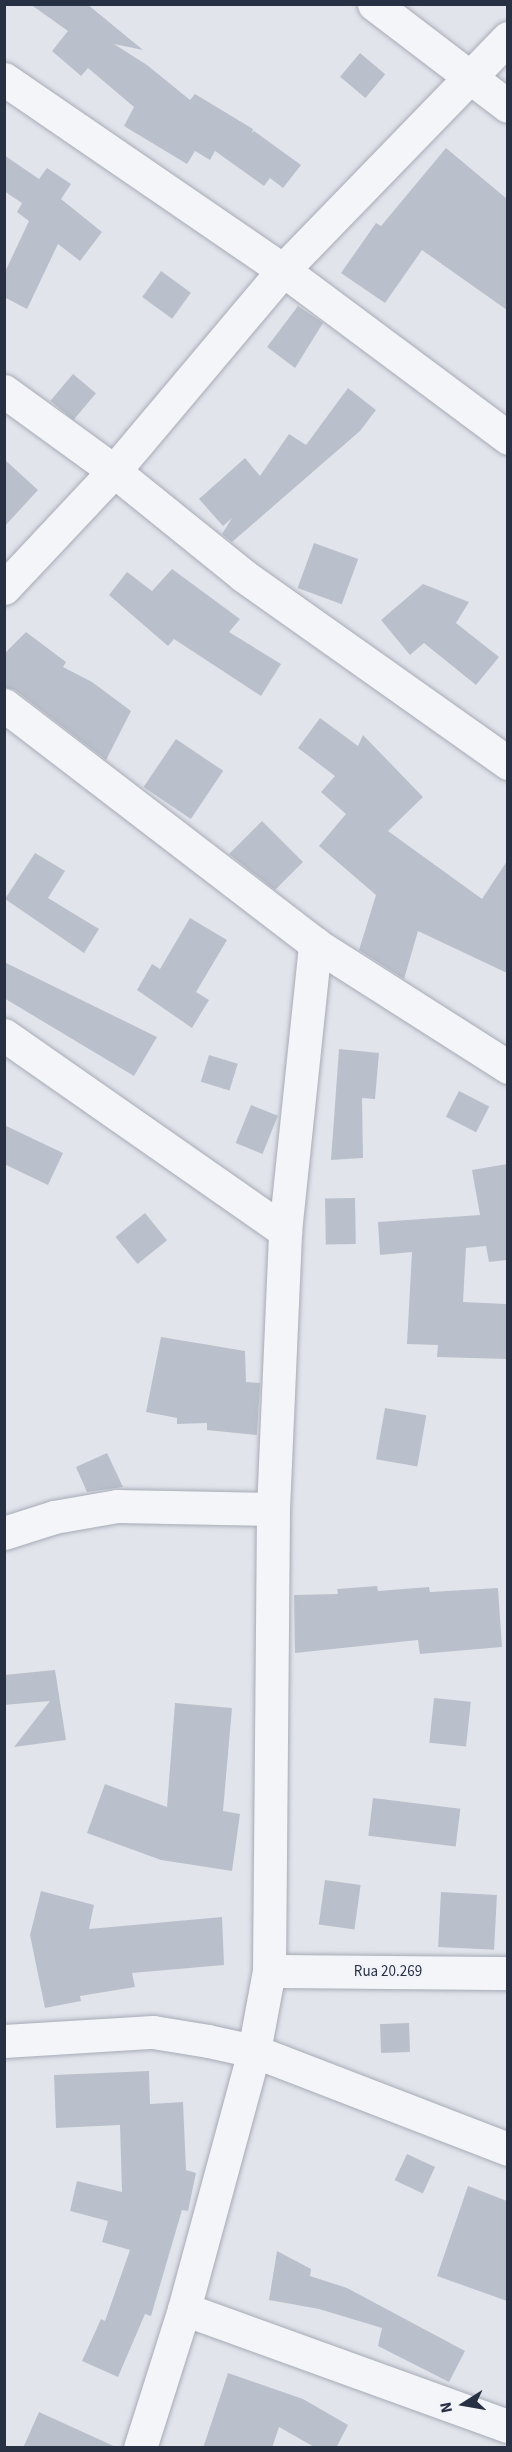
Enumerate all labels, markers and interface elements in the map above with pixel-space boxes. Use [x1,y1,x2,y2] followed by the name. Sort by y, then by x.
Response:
[354,1963,422,1981] street label: Rua 20.269
[434,2374,494,2434] north arrow
[435,2400,458,2415] text: N

